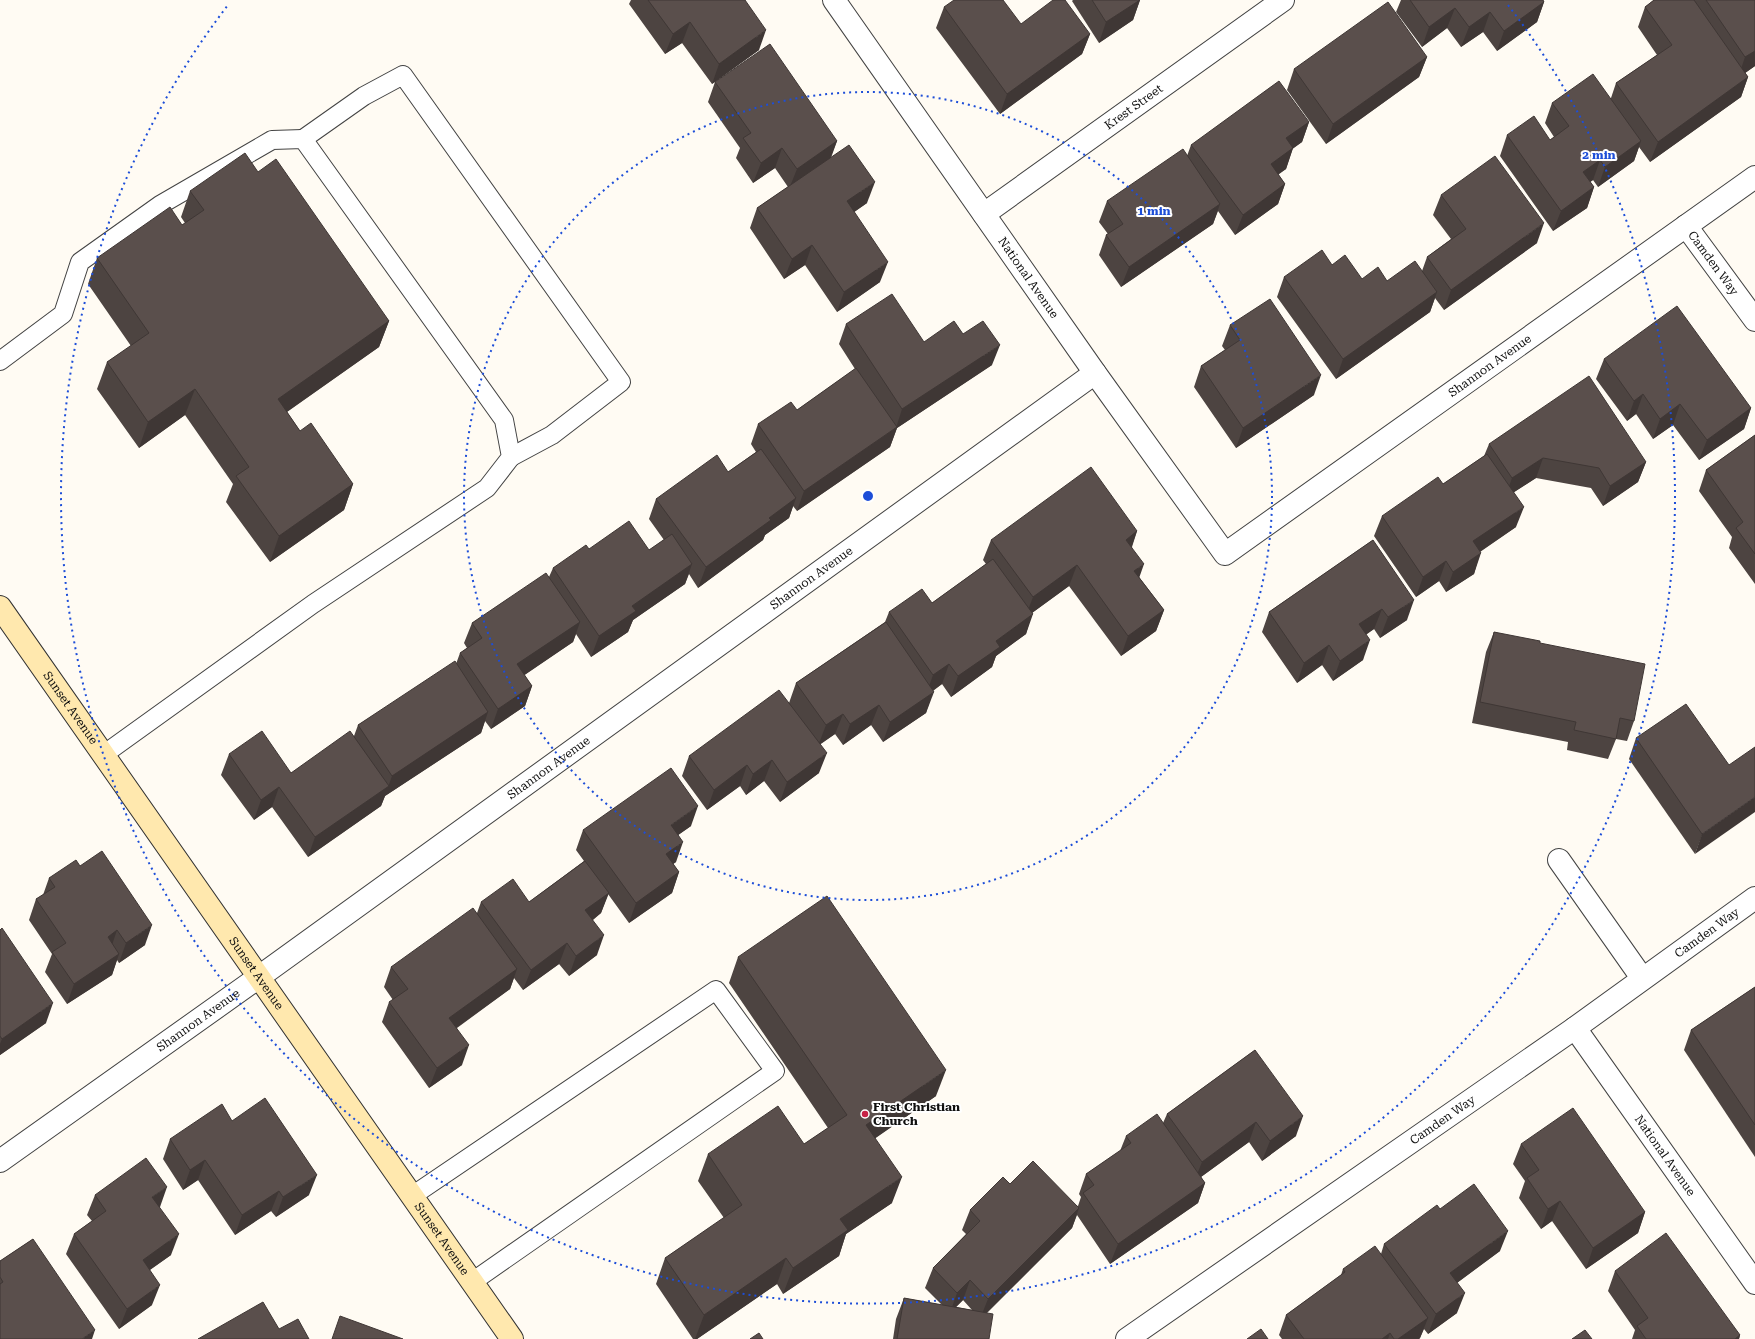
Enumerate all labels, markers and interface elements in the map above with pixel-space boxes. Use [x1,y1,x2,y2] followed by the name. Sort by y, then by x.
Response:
[1102,81,1166,132] street label: Krest Street
[1582,148,1616,162] text: 2 min
[1137,204,1171,218] text: 1 min
[1685,228,1742,299] street label: Camden Way
[995,235,1062,321] street label: National Avenue
[1446,331,1534,400] street label: Shannon Avenue
[861,489,875,503] centre of rings
[767,543,856,613] street label: Shannon Avenue
[40,669,101,747] street label: Sunset Avenue
[505,733,593,802] street label: Shannon Avenue
[1672,904,1743,961] street label: Camden Way
[226,934,287,1013] street label: Sunset Avenue
[154,986,243,1054] street label: Shannon Avenue
[1407,1092,1478,1147] street label: Camden Way
[873,1100,960,1128] place label: First Christian Church
[860,1109,870,1119] marker: First Christian Church
[1632,1112,1698,1199] street label: National Avenue
[412,1200,472,1278] street label: Sunset Avenue

